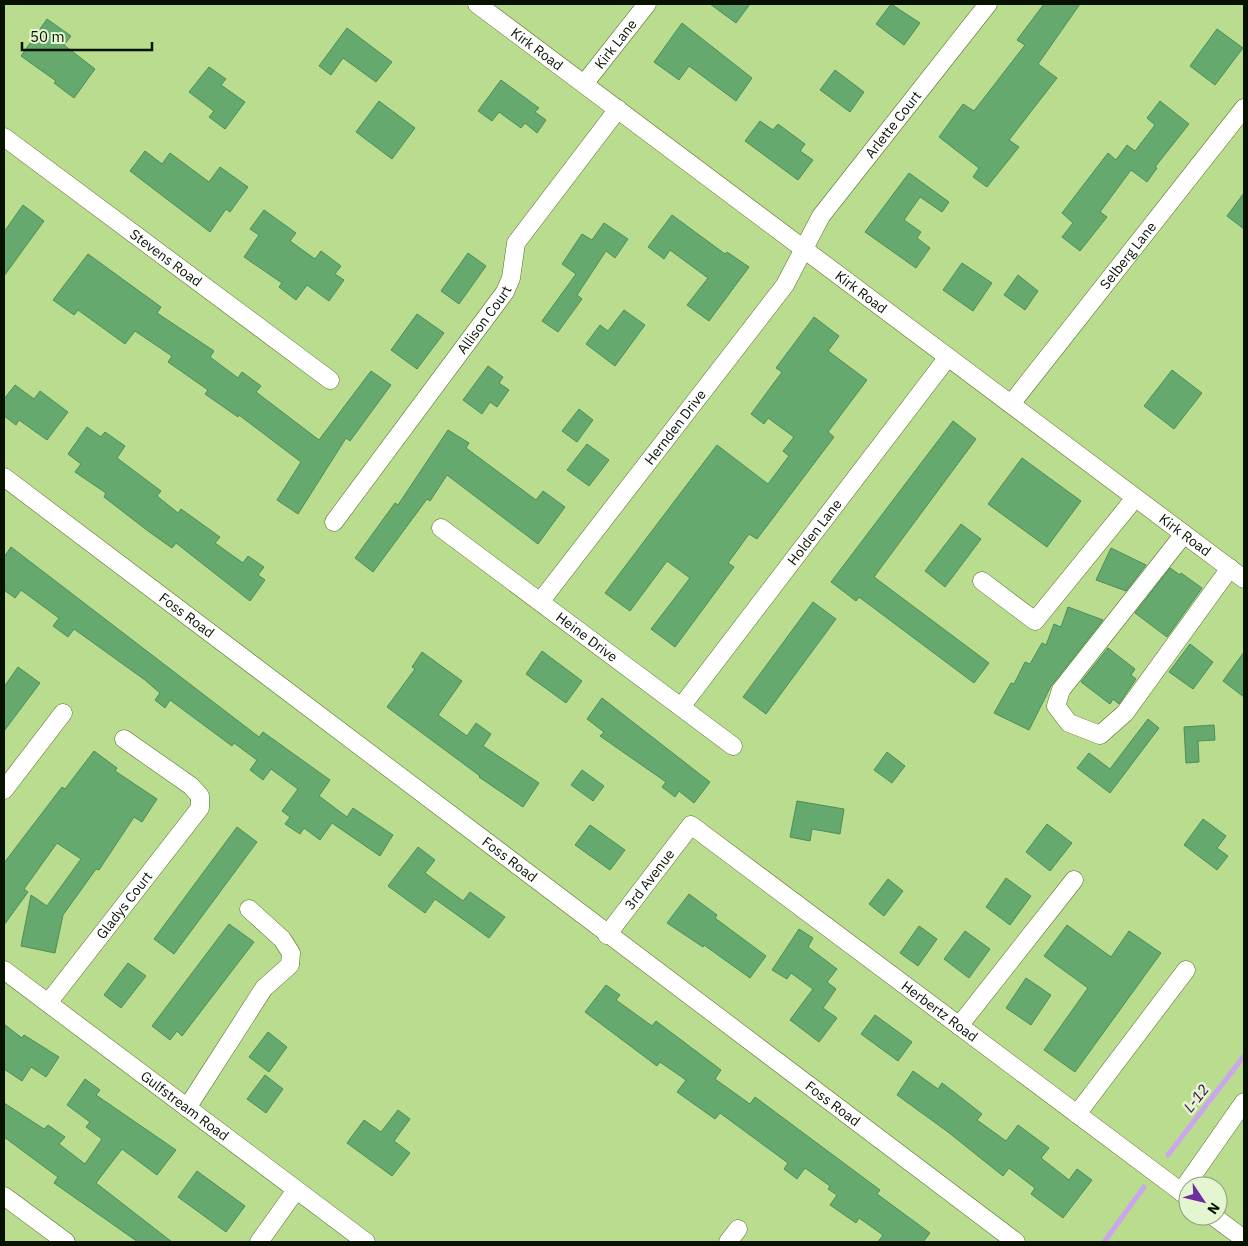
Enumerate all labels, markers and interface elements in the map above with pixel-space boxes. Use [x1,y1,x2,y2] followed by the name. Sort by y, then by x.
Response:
[590,15,641,72] street label: Kirk Lane
[22,20,152,52] scale bar
[507,24,567,74] street label: Kirk Road
[30,27,65,46] text: 50 m
[861,87,925,162] street label: Arlette Court
[1096,218,1160,293] street label: Selberg Lane
[126,225,206,290] street label: Stevens Road
[831,267,891,317] street label: Kirk Road
[453,283,516,357] street label: Allison Court
[640,386,710,468] street label: Hernden Drive
[783,495,846,569] street label: Holden Lane
[1156,510,1215,560] street label: Kirk Road
[156,588,218,642] street label: Foss Road
[552,608,622,666] street label: Heine Drive
[479,833,541,886] street label: Foss Road
[621,845,679,913] street label: 3rd Avenue
[92,868,156,943] street label: Gladys Court
[898,977,981,1045] street label: Herbertz Road
[137,1067,232,1145] street label: Gulfstream Road
[802,1077,864,1130] street label: Foss Road
[1179,1080,1213,1116] water label: L-12
[1178,1176,1228,1226] north arrow
[1203,1199,1224,1218] text: N

